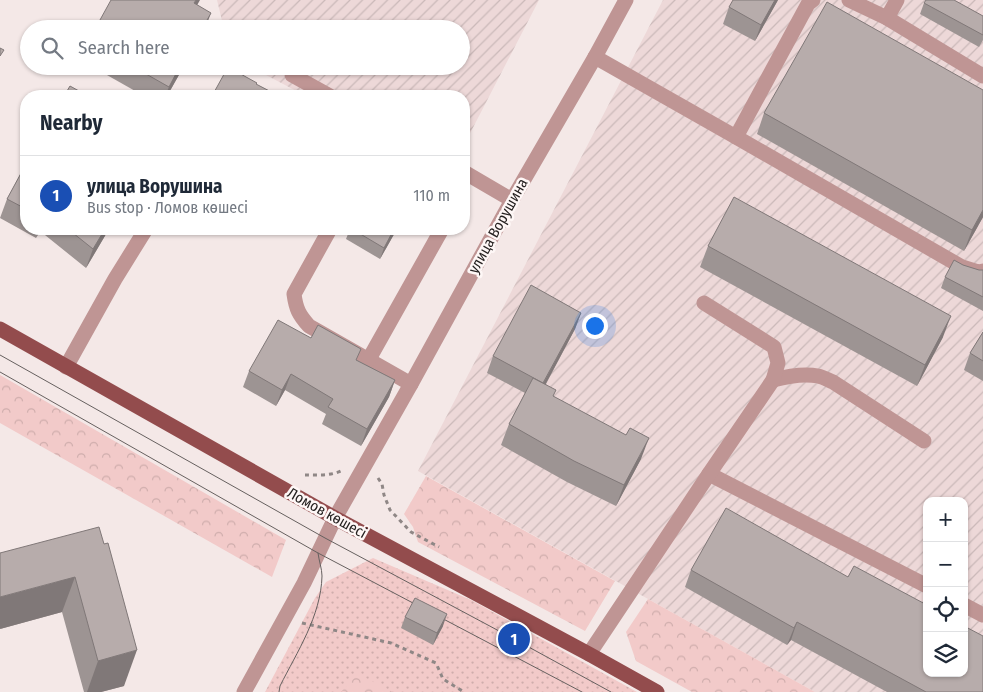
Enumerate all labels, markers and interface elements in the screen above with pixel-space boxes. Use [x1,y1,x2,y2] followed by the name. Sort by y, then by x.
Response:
[20,20,470,75] search box
[38,34,66,62] icon: search
[78,36,170,59] text: Search here
[40,110,102,136] text: Nearby
[87,175,222,198] text: улица Ворушина
[464,175,532,277] street label: улица Ворушина
[53,186,59,205] text: 1
[413,186,450,205] text: 110 m
[87,198,248,217] text: Bus stop · Ломов көшесі
[582,313,608,339] your location
[284,484,370,542] street label: Ломов көшесі
[923,497,968,677] map controls
[923,497,968,542] button: +
[923,542,968,587] button: −
[923,587,968,632] button: locate
[498,620,530,658] pin: 1
[923,632,968,677] button: layers

